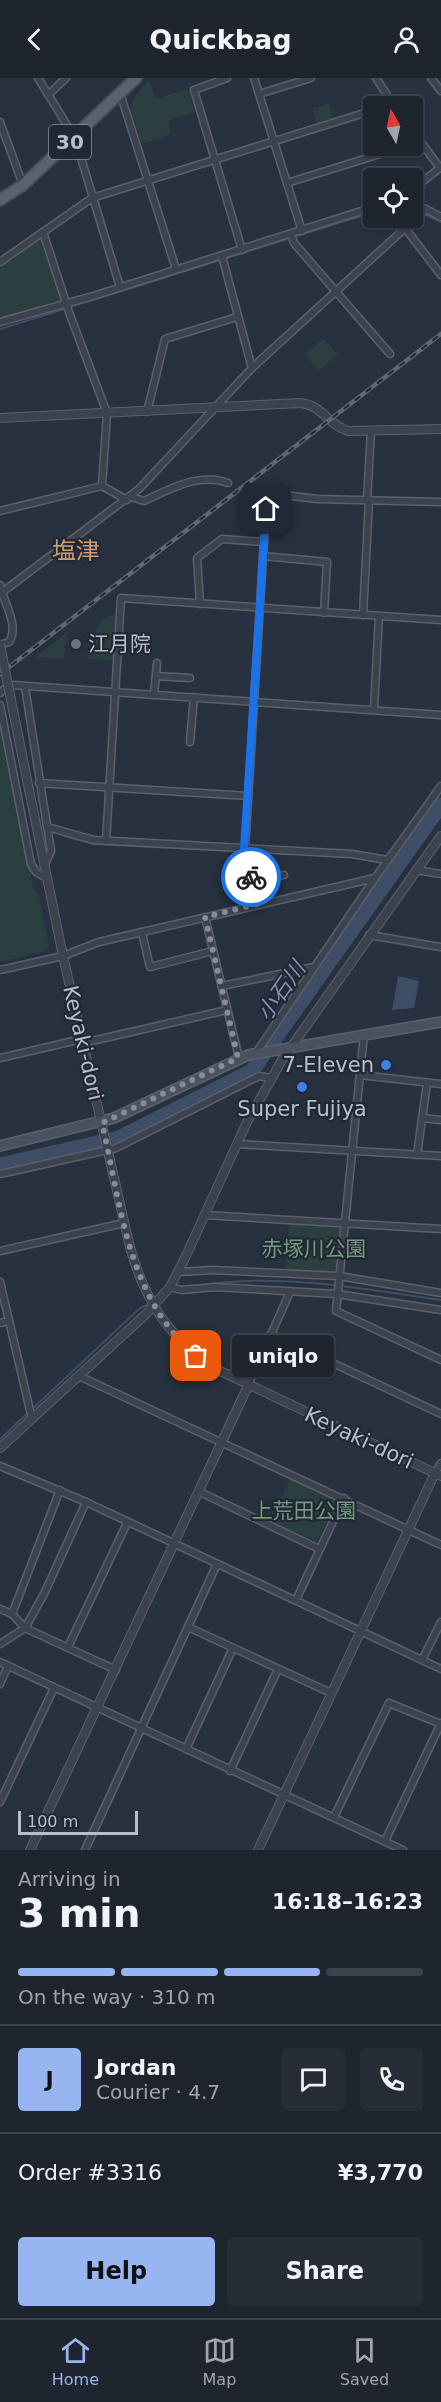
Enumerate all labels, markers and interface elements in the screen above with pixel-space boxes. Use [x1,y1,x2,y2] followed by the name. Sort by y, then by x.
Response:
[18,23,51,56] icon: back
[390,23,423,56] icon: person
[149,24,292,55] text: Quickbag
[363,96,423,156] north arrow
[363,96,423,228] map controls
[49,125,91,159] road number: 30
[363,168,423,228] button: locate
[240,483,291,534] pin
[249,492,282,525] icon: home
[52,537,100,565] district label: 塩津
[88,632,151,656] place label: 江月院
[69,637,83,651] marker: 江月院
[221,847,281,907] courier
[235,861,268,894] icon: bike
[252,955,311,1025] water label: 小石川
[58,983,108,1103] street label: Keyaki-dori
[282,1053,374,1077] place label: 7-Eleven
[379,1058,393,1072] marker: 7-Eleven
[295,1080,309,1094] marker: Super Fujiya
[237,1097,367,1121] place label: Super Fujiya
[262,1237,367,1261] park label: 赤塚川公園
[170,1330,221,1381] pin
[232,1335,334,1377] callout: uniqlo
[179,1339,212,1372] icon: bag
[248,1344,318,1368] text: uniqlo
[301,1402,417,1474] street label: Keyaki-dori
[252,1499,357,1523] park label: 上荒田公園
[18,1808,138,1836] scale bar
[27,1812,78,1831] text: 100 m
[18,1867,121,1891] text: Arriving in
[272,1889,423,1914] text: 16:18–16:23
[18,1891,140,1936] text: 3 min
[18,1985,216,2009] text: On the way · 310 m
[282,2048,345,2111] button: chat
[360,2048,423,2111] button: phone
[96,2055,176,2080] text: Jordan
[45,2067,54,2092] text: J
[96,2080,220,2104] text: Courier · 4.7
[18,2160,162,2185] text: Order #3316
[338,2160,423,2185] text: ¥3,770
[18,2237,215,2306] button: Help
[227,2237,423,2306] button: Share
[52,2334,99,2389] tab: Home
[203,2334,236,2389] tab: Map
[340,2334,389,2389] tab: Saved

